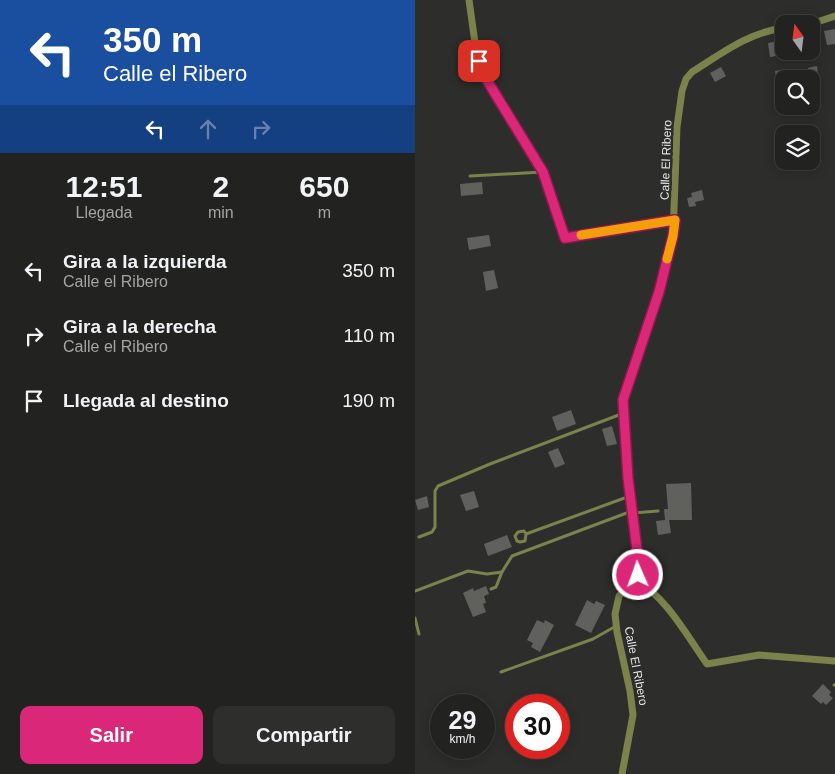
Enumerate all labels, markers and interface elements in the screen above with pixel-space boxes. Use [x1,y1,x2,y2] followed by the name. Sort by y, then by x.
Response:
[775,15,820,60] north arrow
[775,15,820,170] map controls
[20,20,85,85] icon: left
[103,20,202,59] text: 350 m
[458,40,500,82] pin
[465,47,493,75] icon: arrive
[103,61,247,86] text: Calle el Ribero
[775,70,820,115] button: search
[141,115,169,143] icon: left
[194,115,222,143] icon: ahead
[247,115,275,143] icon: right
[658,119,674,200] street label: Calle El Ribero
[775,125,820,170] button: layers
[66,170,142,203] text: 12:51
[212,170,229,203] text: 2
[299,170,349,203] text: 650
[75,204,132,221] text: Llegada
[208,204,234,221] text: min
[318,204,331,221] text: m
[63,251,227,272] text: Gira a la izquierda
[20,257,48,285] icon: left
[342,260,395,281] text: 350 m
[63,273,168,290] text: Calle el Ribero
[63,316,216,337] text: Gira a la derecha
[20,322,48,350] icon: right
[344,325,395,346] text: 110 m
[63,338,168,355] text: Calle el Ribero
[20,387,48,415] icon: arrive
[63,390,229,411] text: Llegada al destino
[342,390,395,411] text: 190 m
[611,548,663,600] position arrow
[621,625,651,707] street label: Calle El Ribero
[505,694,570,759] speed limit sign: 30
[20,706,203,764] button: Salir
[213,706,395,764] button: Compartir
[449,706,476,734] text: 29
[449,732,476,746] text: km/h

